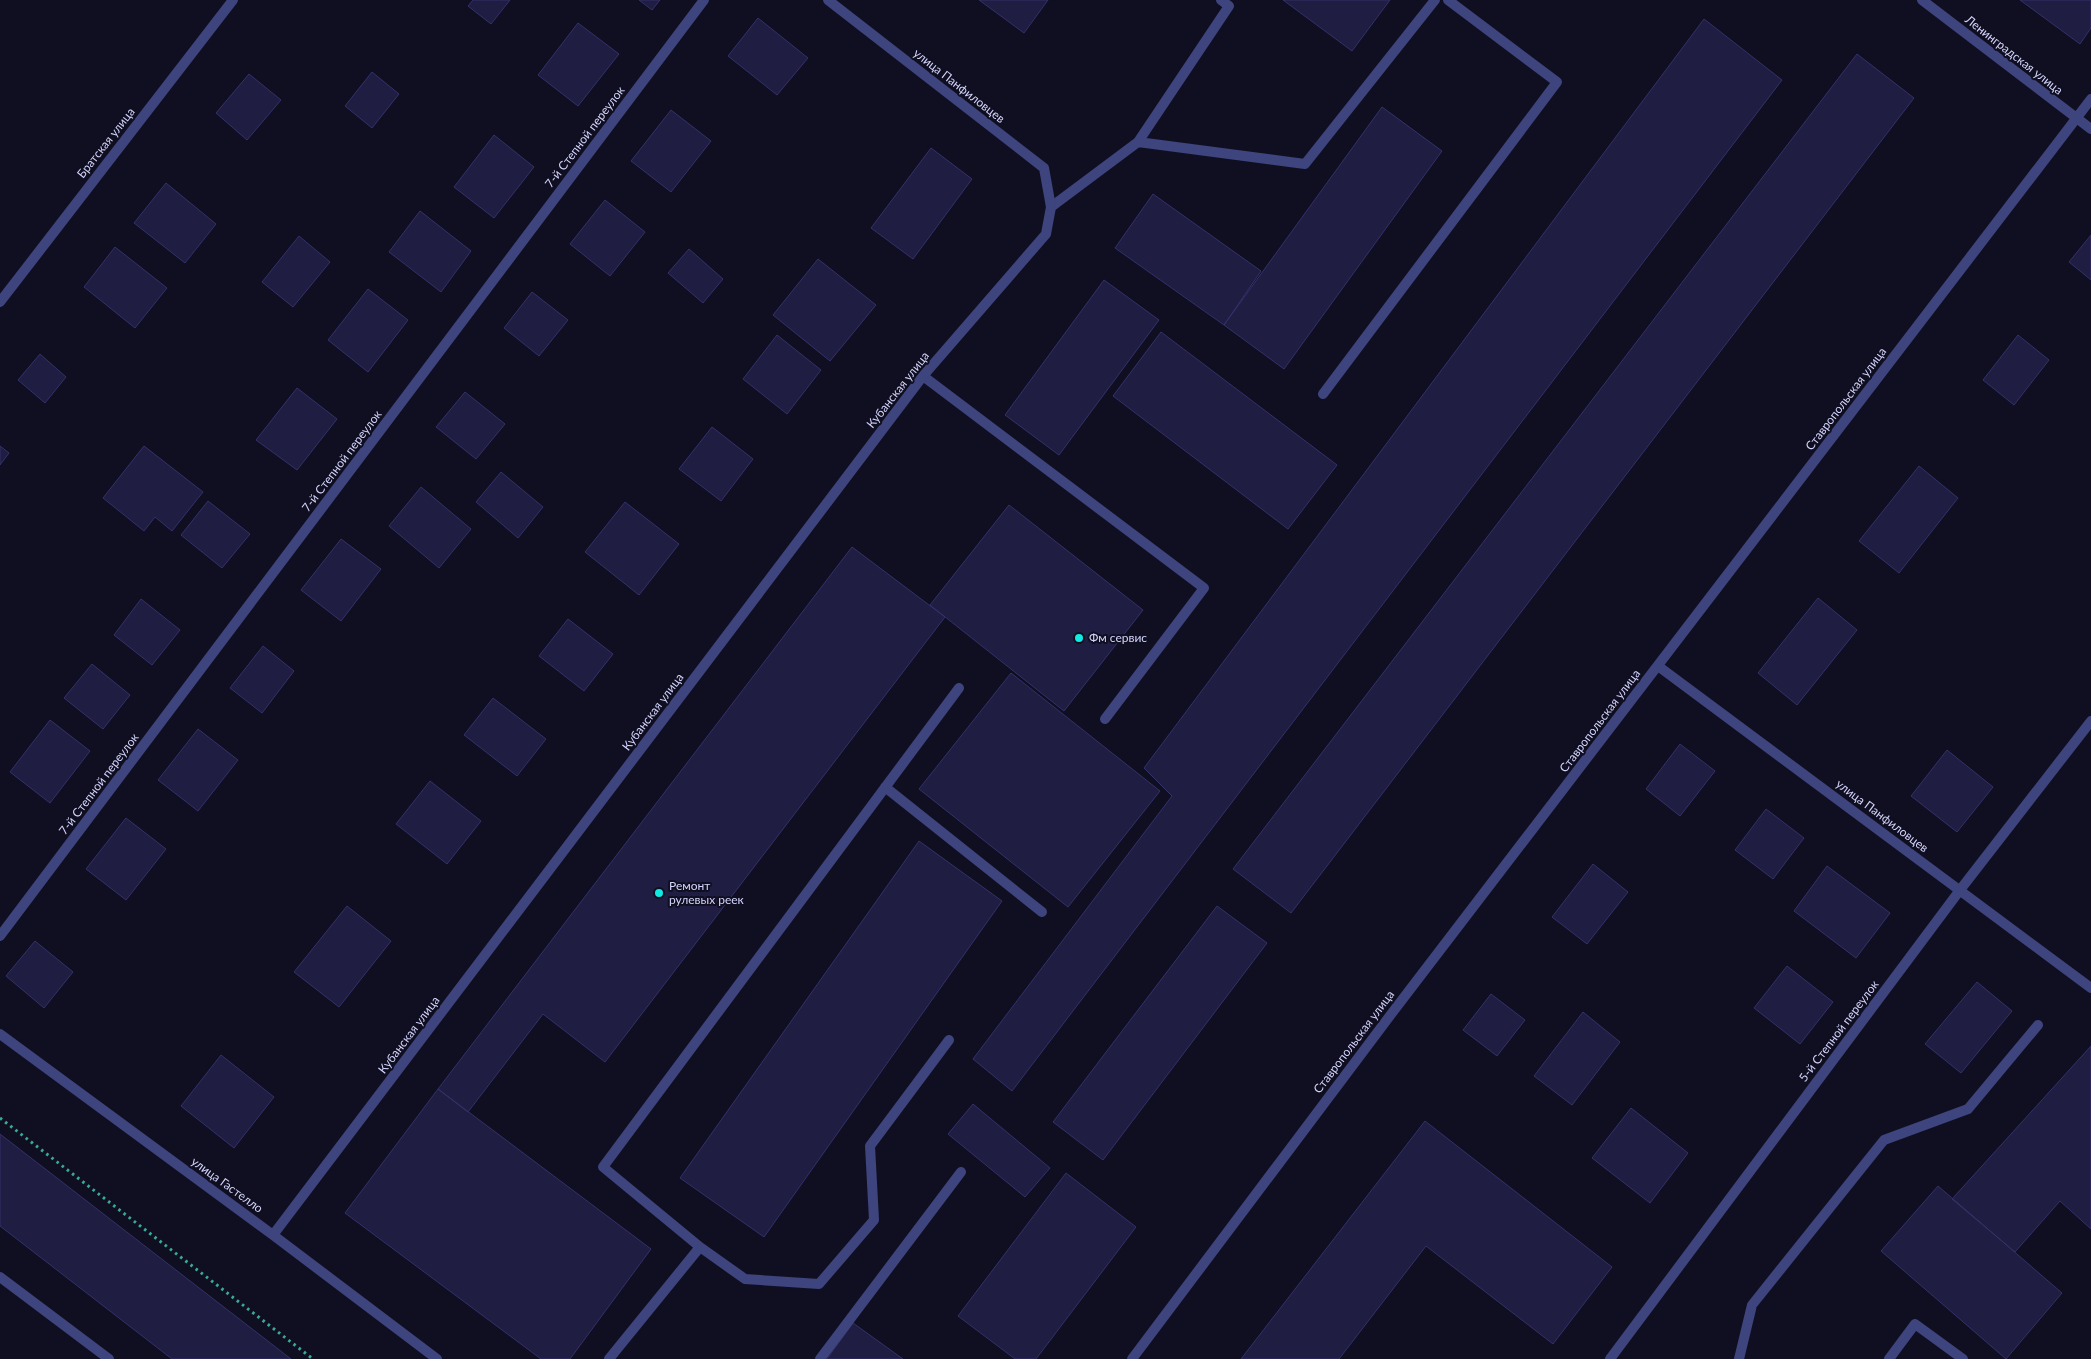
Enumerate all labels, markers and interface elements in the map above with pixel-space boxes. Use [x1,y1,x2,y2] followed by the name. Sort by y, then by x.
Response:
[1962,11,2066,97] street label: Ленинградская улица
[911,45,1008,126] street label: улица Панфиловцев
[542,82,628,190] street label: 7-й Степной переулок
[73,104,138,181] street label: Братская улица
[1802,344,1889,453] street label: Ставропольская улица
[863,348,932,431] street label: Кубанская улица
[299,406,385,514] street label: 7-й Степной переулок
[1089,630,1147,645] place label: Фм сервис
[1073,632,1085,644] marker: Фм сервис
[1556,666,1643,775] street label: Ставропольская улица
[619,670,687,753] street label: Кубанская улица
[56,729,142,837] street label: 7-й Степной переулок
[1833,776,1931,855] street label: улица Панфиловцев
[669,878,745,907] place label: Ремонт рулевых реек
[653,887,665,899] marker: Ремонт рулевых реек
[1796,976,1882,1084] street label: 5-й Степной переулок
[1310,987,1397,1096] street label: Ставропольская улица
[375,993,443,1076] street label: Кубанская улица
[188,1153,266,1216] street label: улица Гастелло

